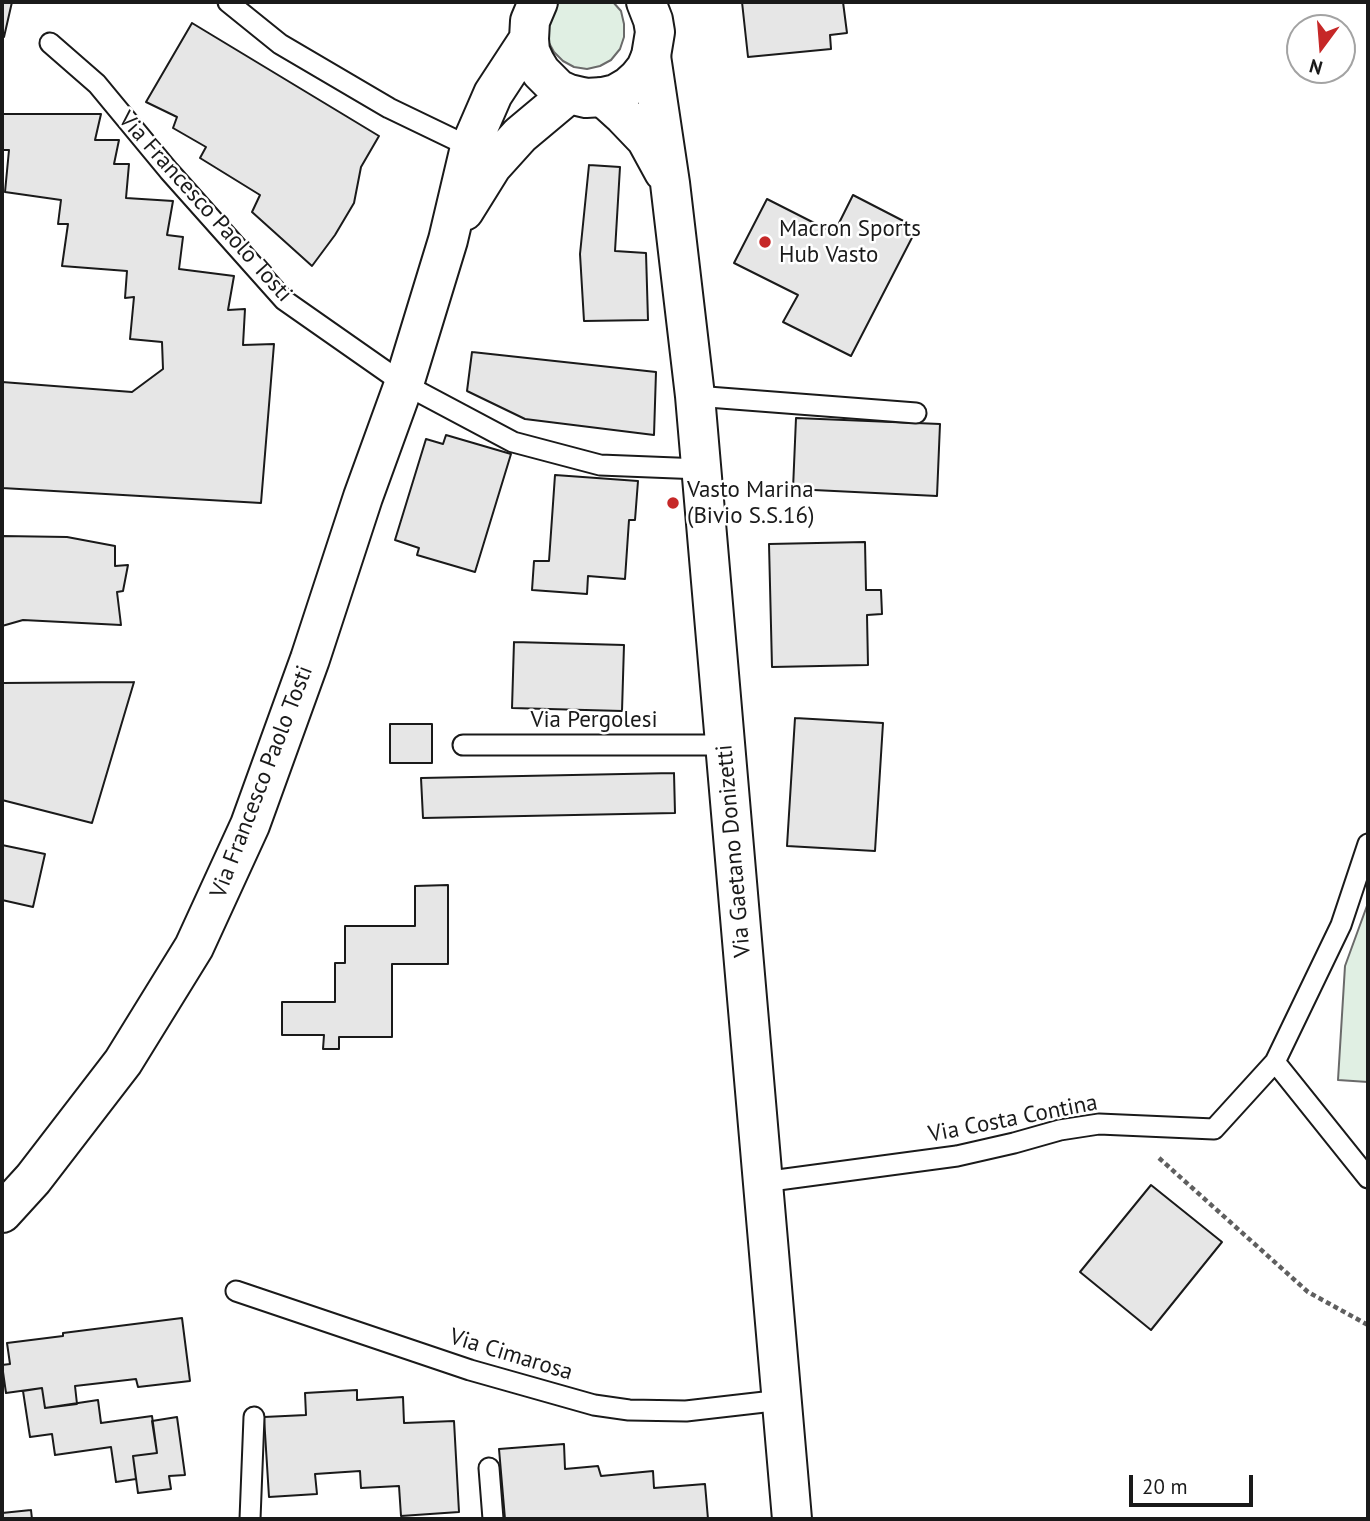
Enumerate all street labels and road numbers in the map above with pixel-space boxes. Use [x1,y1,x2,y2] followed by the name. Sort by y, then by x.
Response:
[112,106,298,308] street label: Via Francesco Paolo Tosti
[205,662,319,902] street label: Via Francesco Paolo Tosti
[530,706,658,734] street label: Via Pergolesi
[711,743,757,959] street label: Via Gaetano Donizetti
[926,1089,1100,1149] street label: Via Costa Contina
[446,1323,576,1387] street label: Via Cimarosa

